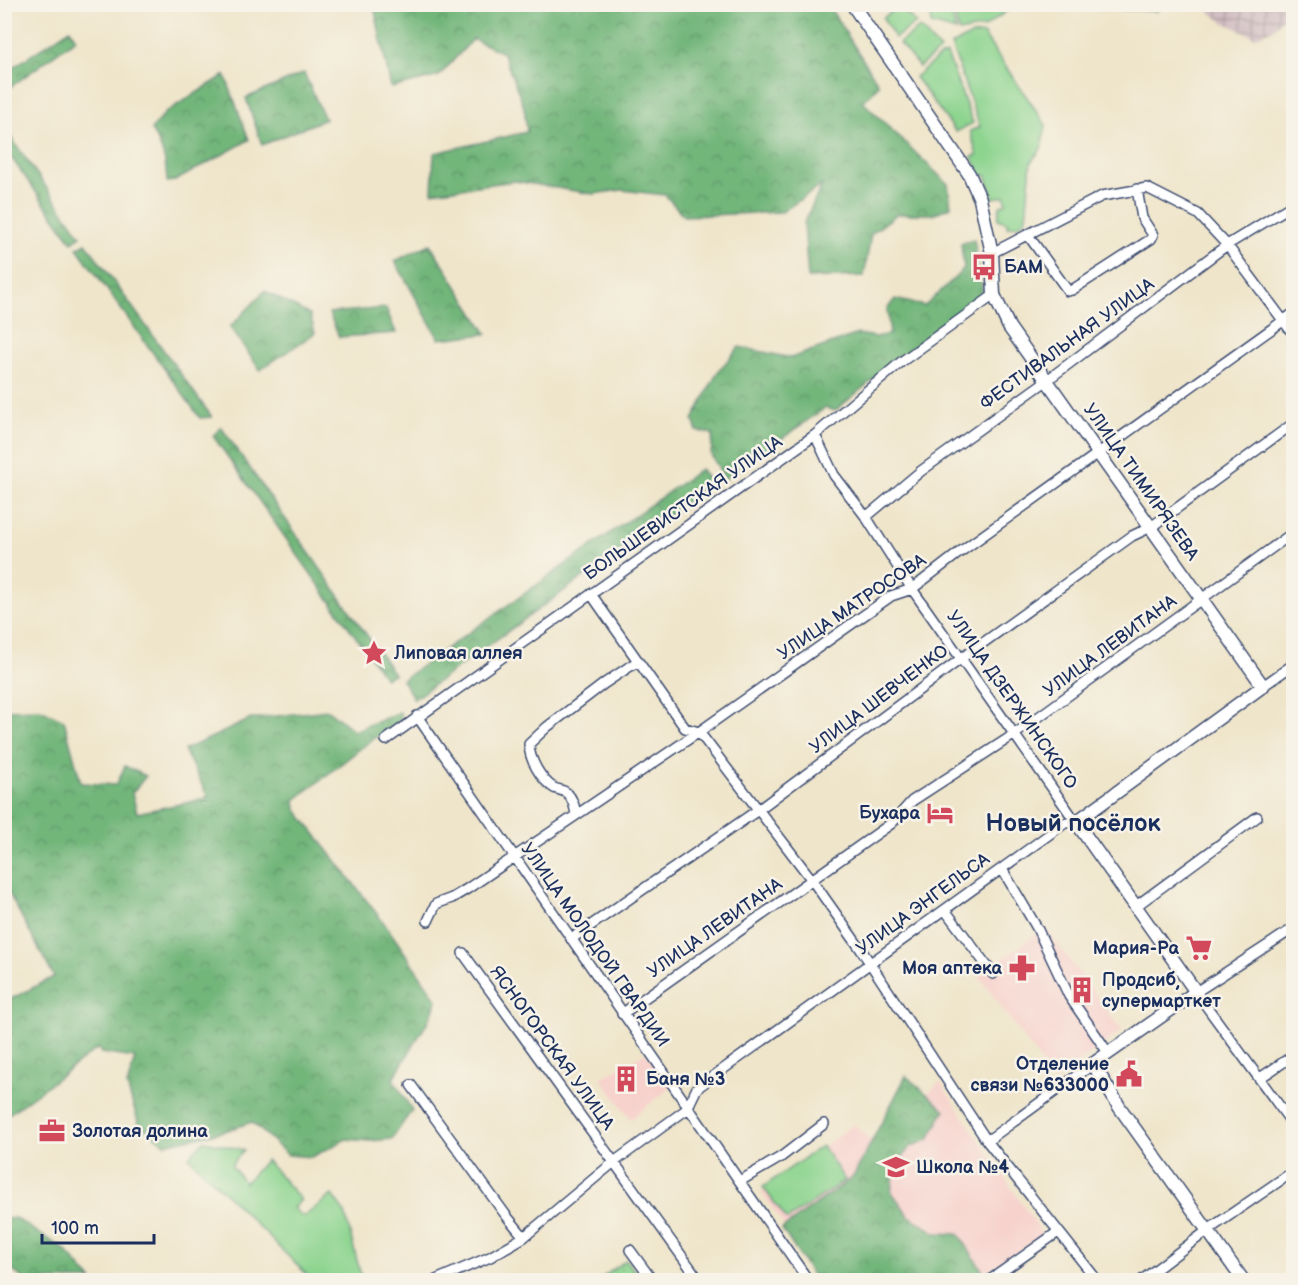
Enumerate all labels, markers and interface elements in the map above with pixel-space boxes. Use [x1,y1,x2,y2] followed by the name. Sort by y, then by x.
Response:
[969,252,999,282] bus stop icon: БАМ
[1004,257,1043,278] place label: БАМ
[976,274,1158,414] street label: ФЕСТИВАЛЬНАЯ УЛИЦА
[1079,399,1203,565] street label: УЛИЦА ТИМИРЯЗЕВА
[580,431,786,585] street label: БОЛЬШЕВИСТСКАЯ УЛИЦА
[774,550,930,664] street label: УЛИЦА МАТРОСОВА
[1039,591,1181,701] street label: УЛИЦА ЛЕВИТАНА
[942,607,1082,793] street label: УЛИЦА ДЗЕРЖИНСКОГО
[359,638,389,668] place icon: Липовая аллея
[806,640,952,758] street label: УЛИЦА ШЕВЧЕНКО
[393,643,523,664] place label: Липовая аллея
[925,798,955,828] hotel icon: Бухара
[859,803,921,824] place label: Бухара
[986,809,1161,838] district label: Новый посёлок
[516,839,674,1051] street label: УЛИЦА МОЛОДОЙ ГВАРДИИ
[852,849,994,959] street label: УЛИЦА ЭНГЕЛЬСА
[644,874,786,982] street label: УЛИЦА ЛЕВИТАНА
[1184,933,1214,963] supermarket icon: Мария-Ра
[1093,938,1180,959] place label: Мария-Ра
[1007,953,1037,983] pharmacy icon: Моя аптека
[902,958,1003,979] place label: Моя аптека
[485,962,619,1134] street label: ЯСНОГОРСКАЯ УЛИЦА
[1102,970,1221,1012] place label: Продсиб, супермарткет
[1067,975,1097,1005] building icon: Продсиб, супермарткет
[971,1054,1109,1096] place label: Отделение связи №633000
[1114,1059,1144,1089] public building icon: Отделение связи №633000
[611,1064,641,1094] building icon: Баня №3
[646,1069,725,1090] place label: Баня №3
[37,1116,67,1146] office icon: Золотая долина
[72,1121,208,1142] place label: Золотая долина
[881,1152,911,1182] school or university icon: Школа №4
[916,1157,1009,1178] place label: Школа №4
[42,1207,154,1245] scale bar
[51,1218,99,1239] text: 100 m

